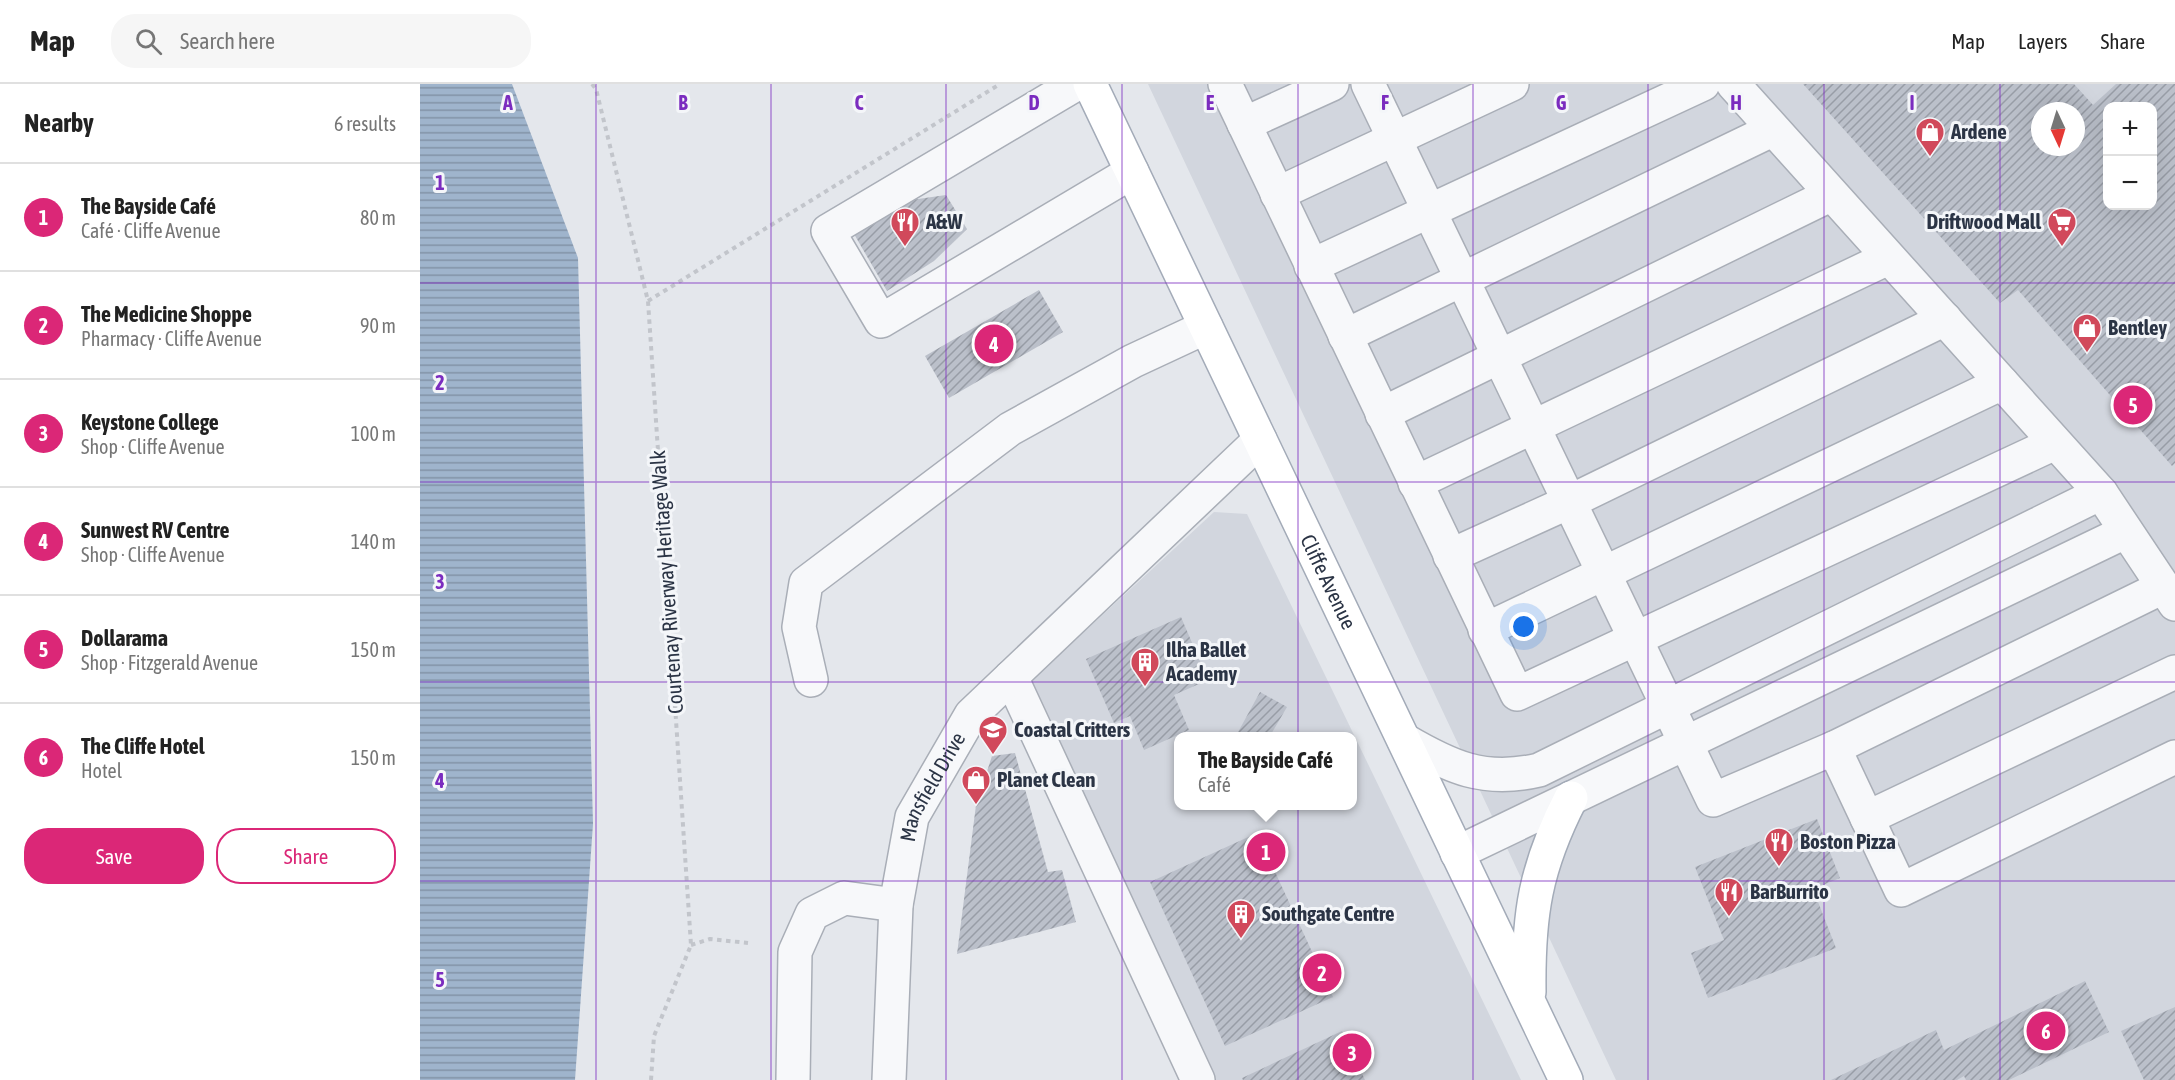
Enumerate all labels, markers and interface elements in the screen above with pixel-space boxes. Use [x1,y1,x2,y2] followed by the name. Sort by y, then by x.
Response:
[111,14,531,68] search box
[30,25,75,57] text: Map
[132,25,165,58] icon: search
[180,28,275,54] text: Search here
[1951,29,1985,53] text: Map
[2018,29,2068,53] text: Layers
[2101,29,2145,53] text: Share
[502,91,513,114] text: A
[678,91,688,114] text: B
[855,91,864,114] text: C
[1028,91,1040,114] text: D
[1206,91,1215,114] text: E
[1381,91,1389,114] text: F
[1556,91,1567,114] text: G
[1730,91,1742,114] text: H
[1909,91,1915,114] text: I
[2031,102,2085,156] north arrow
[2103,102,2157,210] map controls
[2103,102,2157,156] button: +
[24,108,94,138] text: Nearby
[334,112,396,135] text: 6 results
[1914,116,1946,158] shop icon: Ardene
[1950,119,2007,143] place label: Ardene
[2103,156,2157,210] button: −
[435,171,445,194] text: 1
[81,193,216,219] text: The Bayside Café
[39,206,48,229] text: 1
[360,206,396,229] text: 80 m
[889,206,921,248] restaurant icon: A&W
[2046,206,2078,248] supermarket icon: Driftwood Mall
[925,209,963,233] place label: A&W
[1927,209,2041,233] place label: Driftwood Mall
[81,219,221,242] text: Café · Cliffe Avenue
[81,301,252,327] text: The Medicine Shoppe
[2071,312,2103,354] shop icon: Bentley
[39,314,48,337] text: 2
[360,314,396,337] text: 90 m
[2108,315,2167,339] place label: Bentley
[974,322,1014,366] pin: 4
[81,327,262,350] text: Pharmacy · Cliffe Avenue
[435,371,445,394] text: 2
[2114,382,2152,428] pin: 5
[81,409,219,435] text: Keystone College
[39,422,48,445] text: 3
[351,422,396,445] text: 100 m
[81,435,225,458] text: Shop · Cliffe Avenue
[645,449,687,715] street label: Courtenay Riverway Heritage Walk
[81,517,230,543] text: Sunwest RV Centre
[39,530,48,553] text: 4
[351,530,396,553] text: 140 m
[1296,530,1362,633] street label: Cliffe Avenue
[81,543,225,566] text: Shop · Cliffe Avenue
[435,570,445,593] text: 3
[1509,612,1538,641] your location
[81,625,168,651] text: Dollarama
[1165,637,1246,685] place label: Ilha Ballet Academy
[39,638,48,661] text: 5
[351,638,396,661] text: 150 m
[1129,646,1161,688] building icon: Ilha Ballet Academy
[81,651,258,674] text: Shop · Fitzgerald Avenue
[977,714,1009,756] school or university icon: Coastal Critters
[1014,717,1131,741] place label: Coastal Critters
[895,728,969,843] street label: Mansfield Drive
[1174,732,1357,810] popup
[81,733,205,759] text: The Cliffe Hotel
[39,746,48,769] text: 6
[351,746,396,769] text: 150 m
[1198,747,1333,773] text: The Bayside Café
[81,759,122,782] text: Hotel
[960,764,992,806] shop icon: Planet Clean
[997,767,1096,791] place label: Planet Clean
[434,769,445,792] text: 4
[1198,773,1231,796] text: Café
[1763,826,1795,868] restaurant icon: Boston Pizza
[24,828,204,884] button: Save
[216,828,396,884] button: Share
[1800,829,1896,853] place label: Boston Pizza
[1246,830,1286,874] pin: 1
[1713,876,1745,918] restaurant icon: BarBurrito
[1750,879,1829,903] place label: BarBurrito
[1225,898,1257,940] building icon: Southgate Centre
[1262,901,1395,925] place label: Southgate Centre
[1302,950,1342,996] pin: 2
[435,968,445,991] text: 5
[2026,1008,2066,1054] pin: 6
[1332,1030,1372,1076] pin: 3

